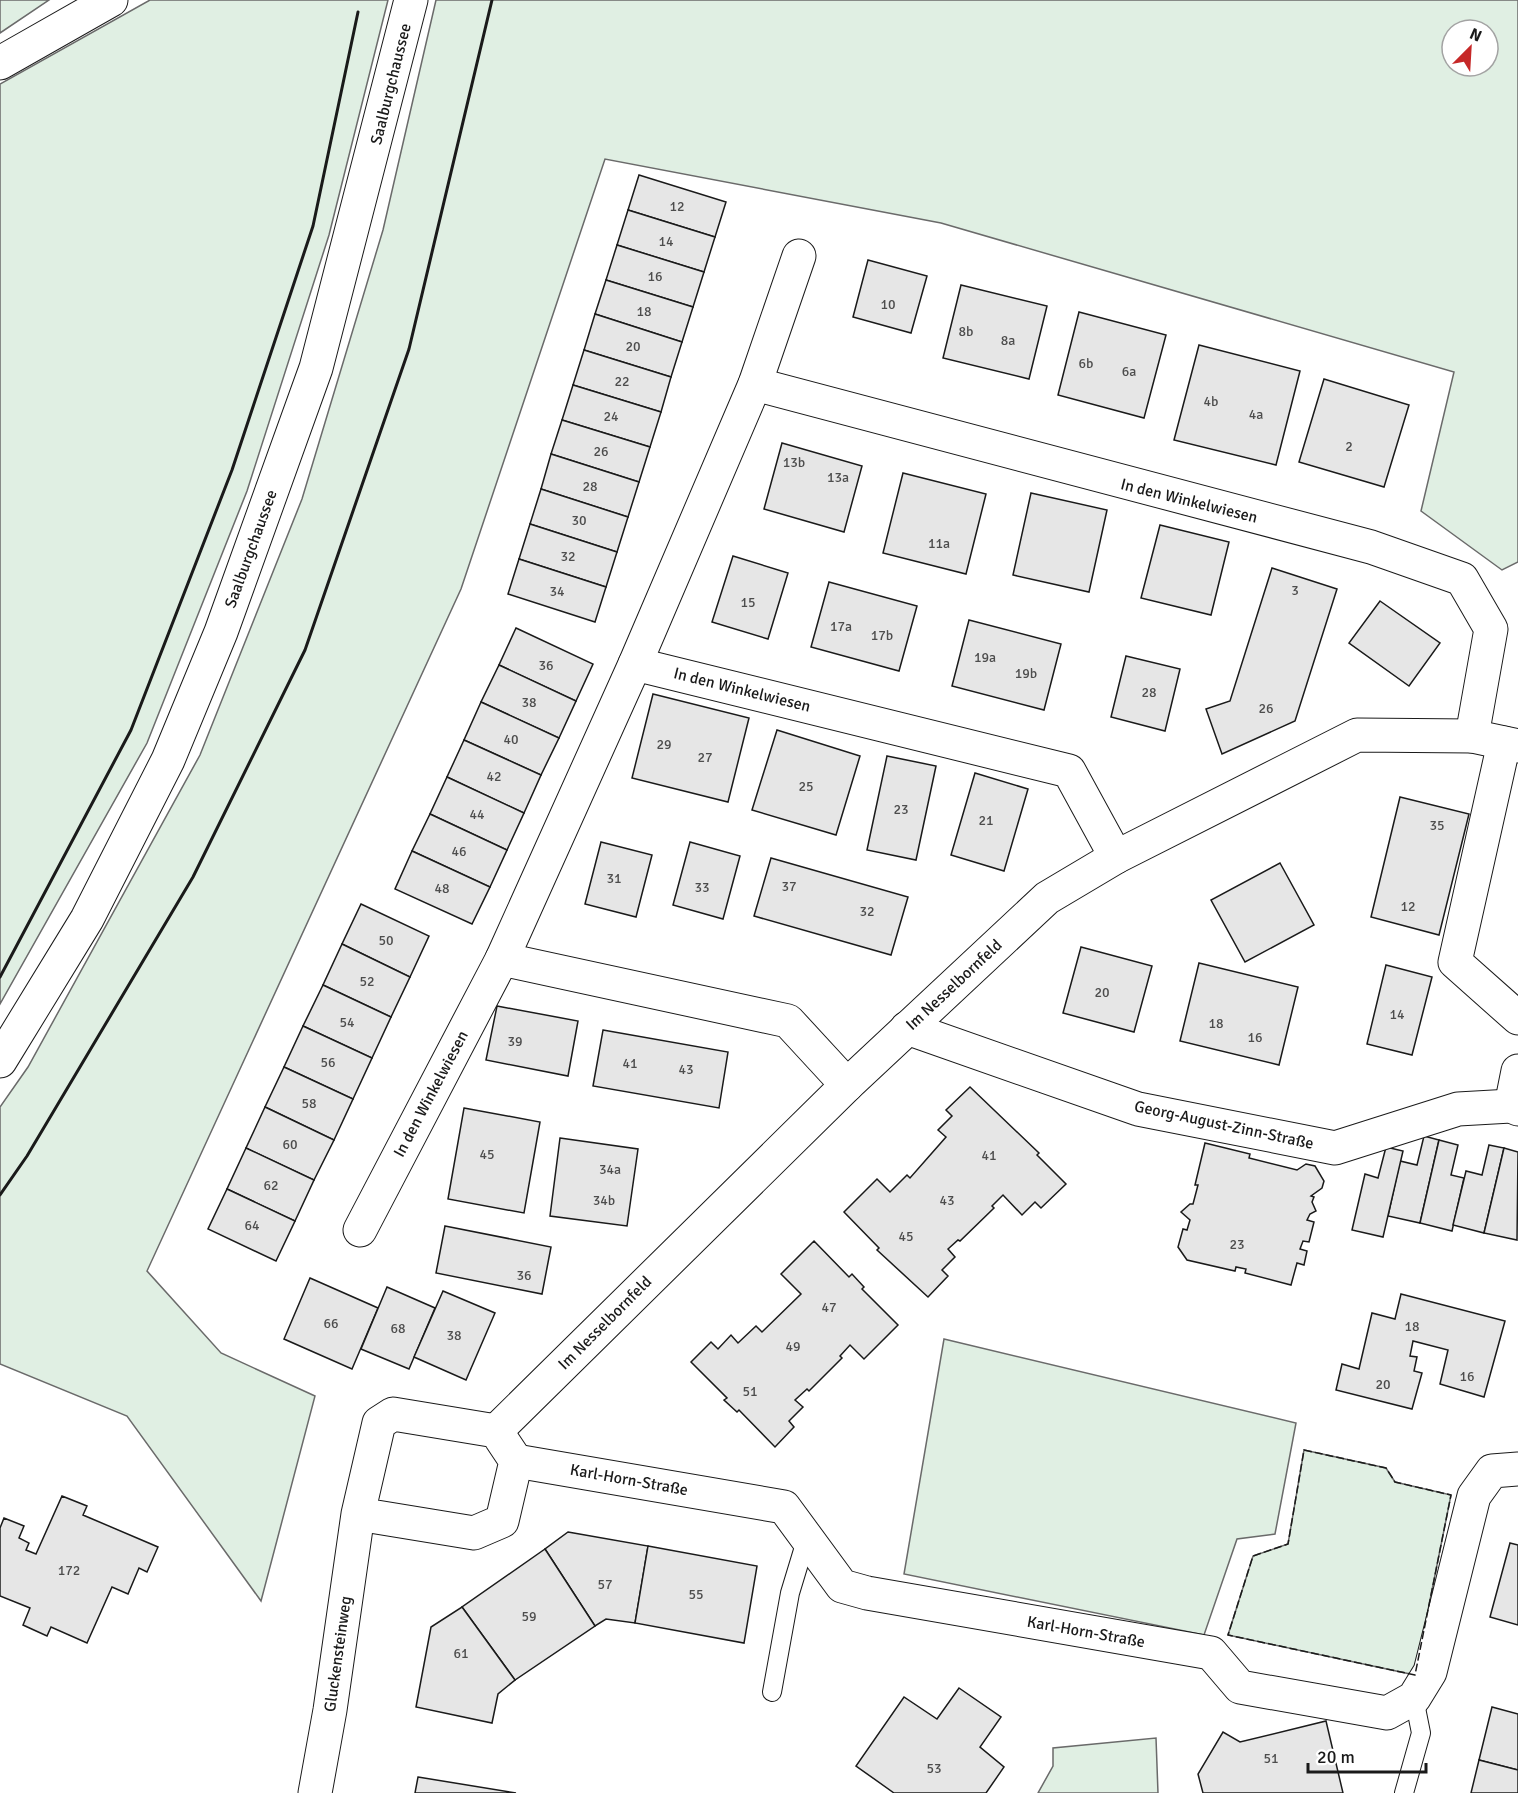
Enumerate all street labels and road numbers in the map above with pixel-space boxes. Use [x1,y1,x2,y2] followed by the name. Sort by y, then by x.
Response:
[366,21,416,147] street label: Saalburgchaussee
[1118,474,1260,528] street label: In den Winkelwiesen
[220,487,282,611] street label: Saalburgchaussee
[671,663,813,717] street label: In den Winkelwiesen
[902,935,1006,1035] street label: Im Nesselbornfeld
[389,1027,473,1161] street label: In den Winkelwiesen
[1133,1096,1315,1154] street label: Georg-August-Zinn-Straße
[554,1272,656,1374] street label: Im Nesselbornfeld
[568,1460,690,1500] street label: Karl-Horn-Straße
[320,1595,356,1713] street label: Gluckensteinweg
[1025,1612,1147,1652] street label: Karl-Horn-Straße

